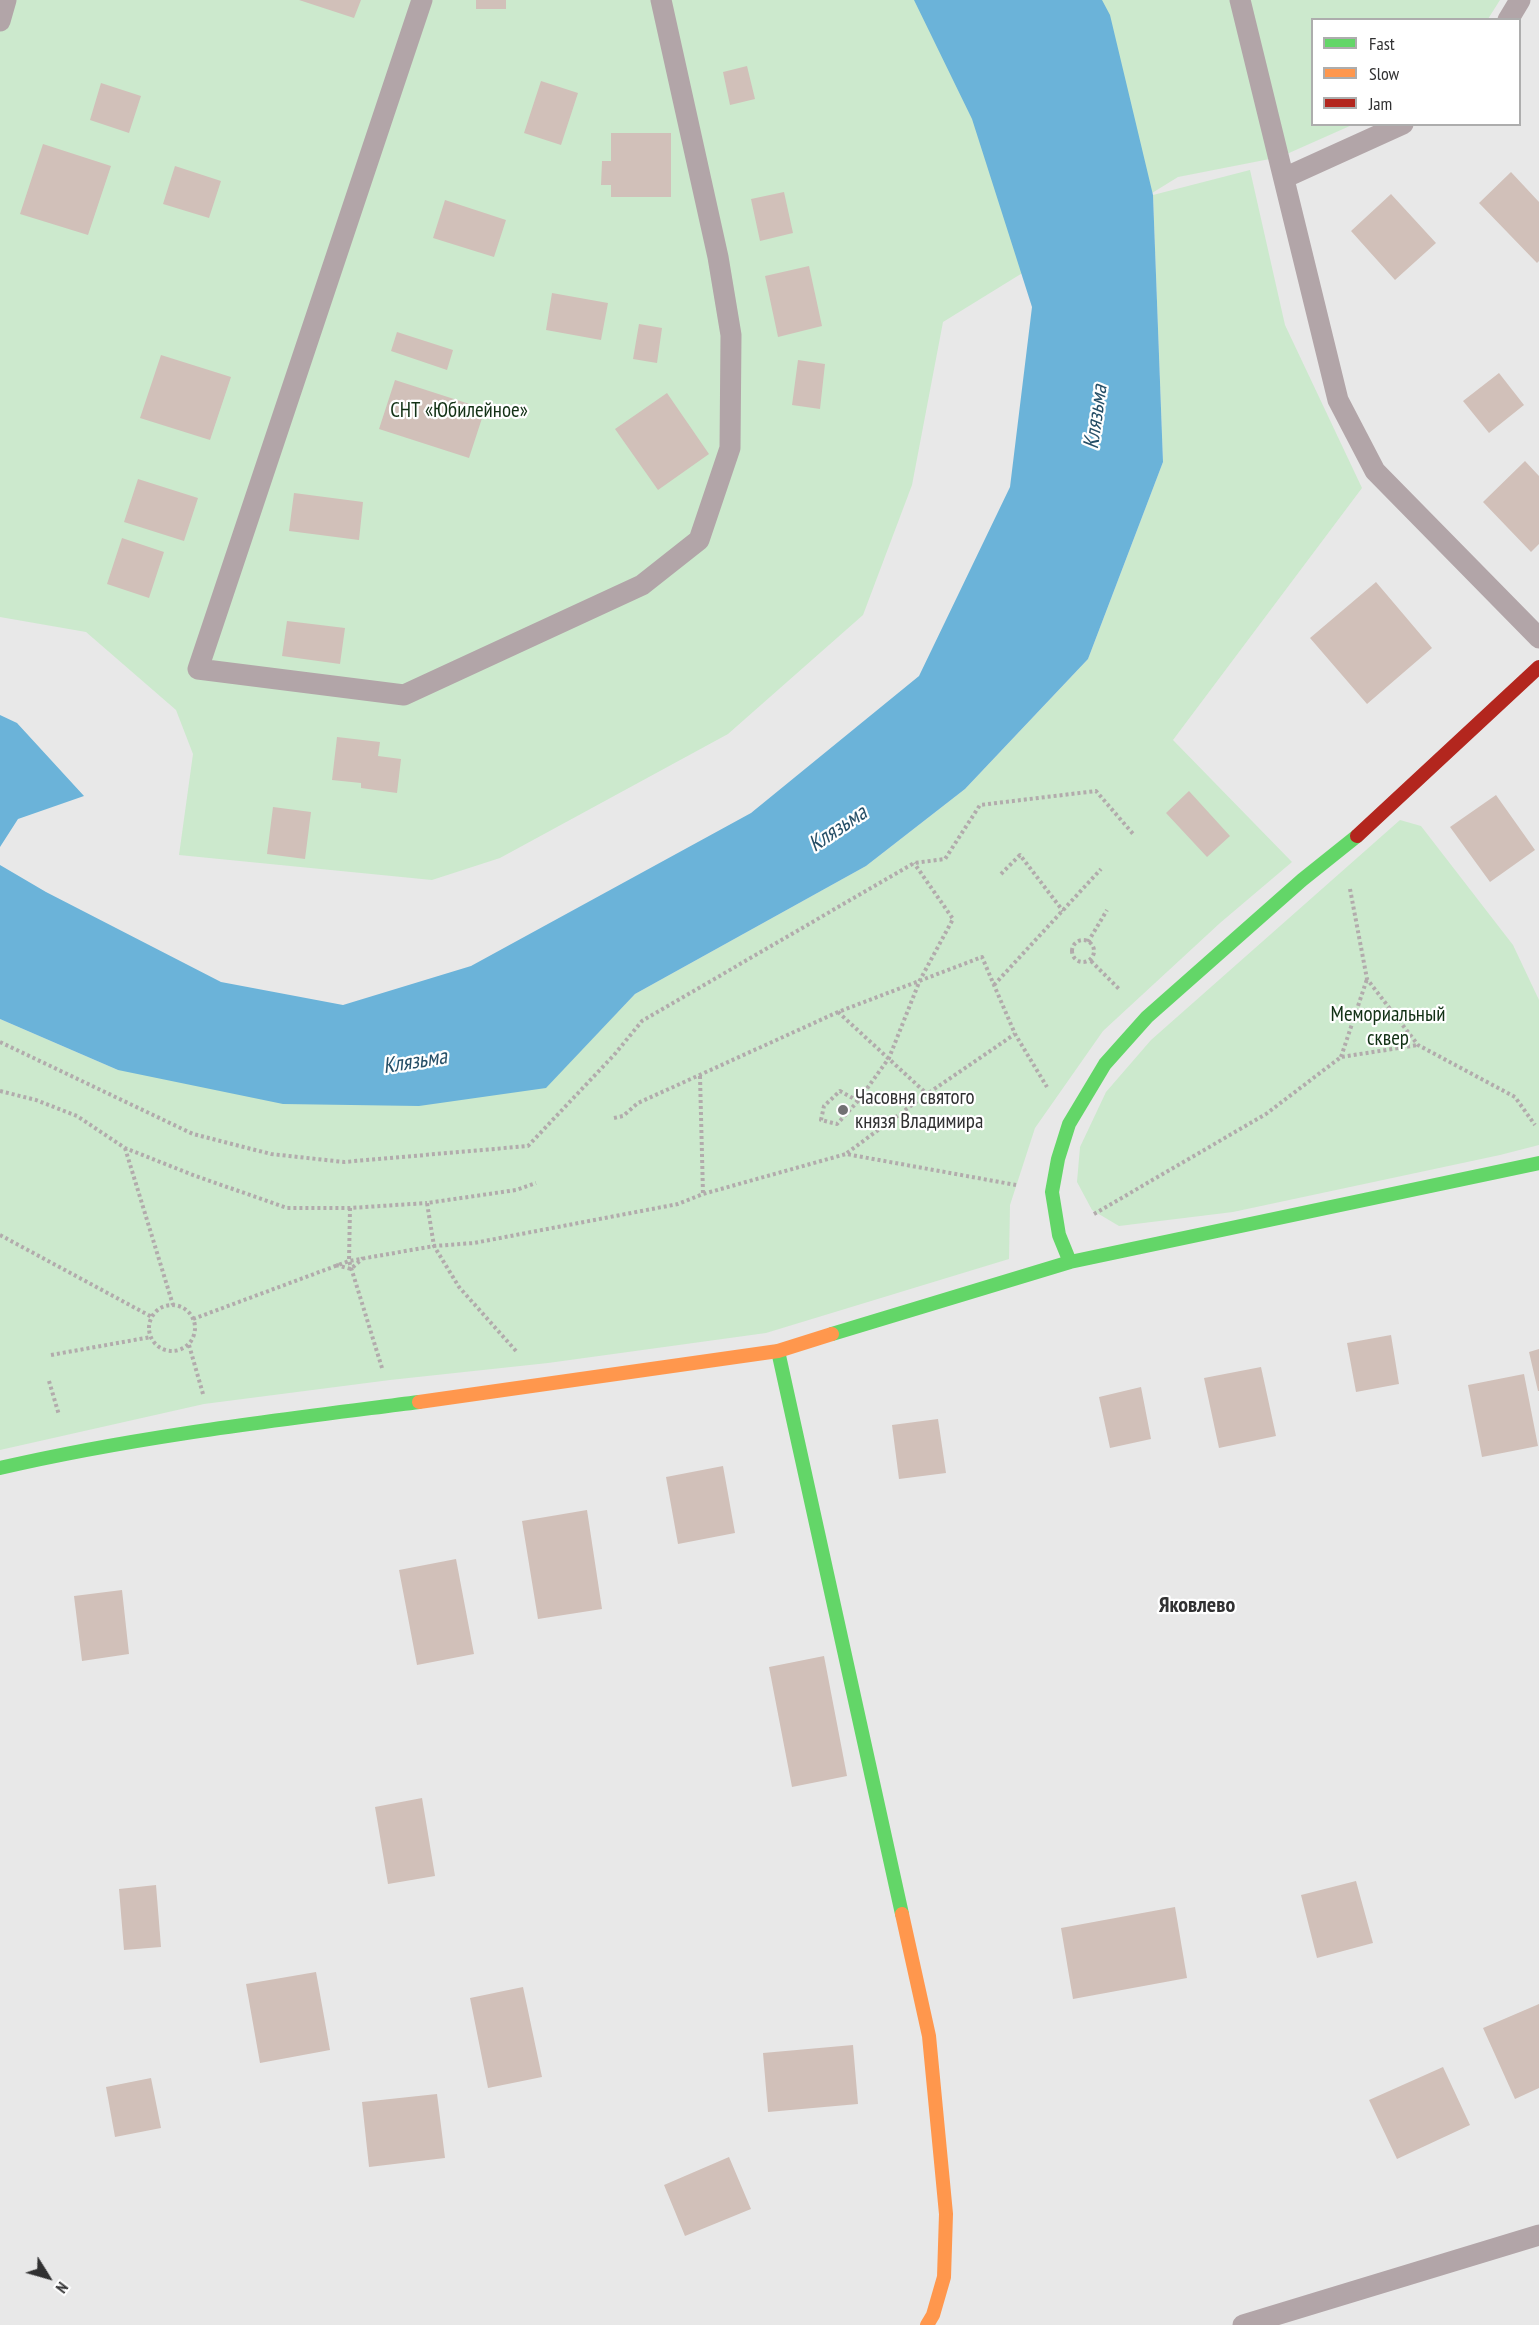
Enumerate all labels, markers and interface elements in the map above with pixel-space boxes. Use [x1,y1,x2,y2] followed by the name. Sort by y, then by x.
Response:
[1311,18,1521,126] legend
[1369,32,1395,55] text: Fast
[1369,62,1399,85] text: Slow
[1369,92,1392,115] text: Jam
[1078,383,1114,451] water label: Клязьма
[390,398,528,424] park label: СНТ «Юбилейное»
[804,800,872,858] water label: Клязьма
[1331,1002,1445,1052] park label: Мемориальный сквер
[381,1044,449,1080] water label: Клязьма
[855,1085,983,1135] place label: Часовня святого князя Владимира
[836,1103,850,1117] marker: Часовня святого князя Владимира
[1159,1593,1235,1619] district label: Яковлево
[18,2247,78,2307] north arrow
[52,2278,73,2297] text: N

